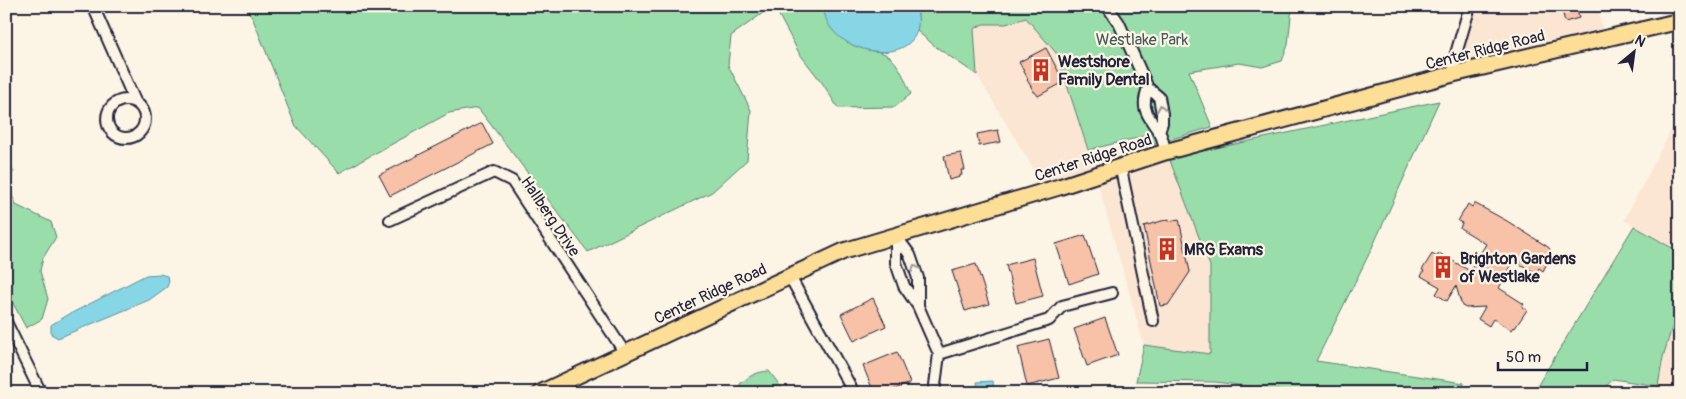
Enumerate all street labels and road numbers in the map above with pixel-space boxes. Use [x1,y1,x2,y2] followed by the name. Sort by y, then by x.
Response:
[1424,25,1547,74] street label: Center Ridge Road
[1032,130,1155,186] street label: Center Ridge Road
[516,173,584,261] street label: Hallberg Drive
[651,259,770,329] street label: Center Ridge Road

